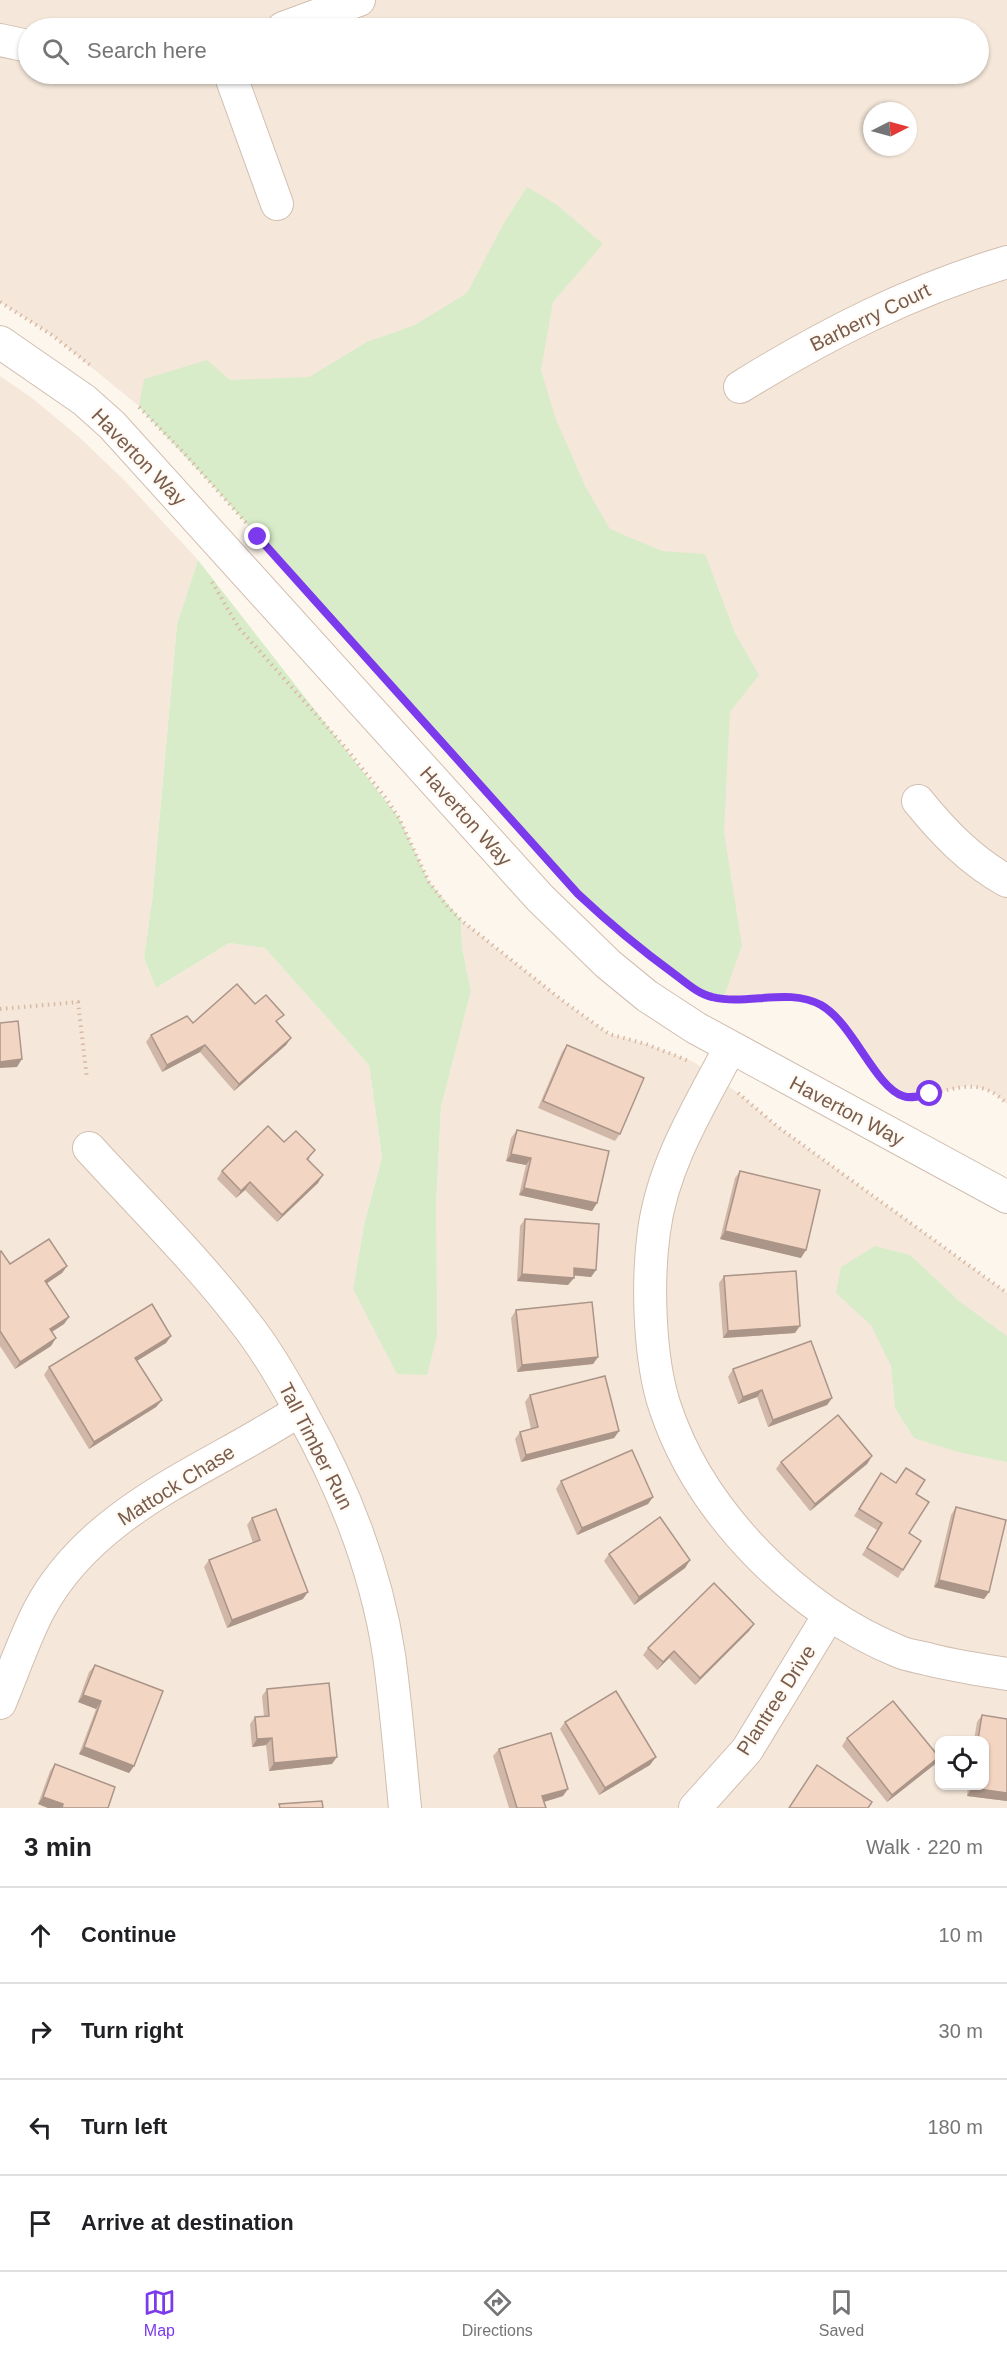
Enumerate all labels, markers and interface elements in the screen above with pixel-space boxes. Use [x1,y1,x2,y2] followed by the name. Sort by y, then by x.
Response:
[18,18,989,84] search box
[39,35,72,68] icon: search
[87,38,207,63] text: Search here
[863,102,917,156] north arrow
[806,278,934,356] street label: Barberry Court
[87,404,191,510] street label: Haverton Way
[244,523,270,549] route end
[416,762,516,870] street label: Haverton Way
[786,1072,908,1150] street label: Haverton Way
[916,1080,942,1106] route start
[275,1379,357,1513] street label: Tall Timber Run
[114,1440,238,1530] street label: Mattock Chase
[732,1641,820,1759] street label: Plantree Drive
[935,1736,989,1790] map controls
[935,1736,989,1790] button: locate
[24,1832,92,1862] text: 3 min
[866,1836,983,1858] text: Walk · 220 m
[24,1919,57,1952] icon: ahead
[81,1922,176,1947] text: Continue
[939,1924,983,1946] text: 10 m
[24,2015,57,2048] icon: right
[81,2018,183,2043] text: Turn right
[939,2020,983,2042] text: 30 m
[24,2111,57,2144] icon: left
[81,2114,167,2139] text: Turn left
[927,2116,983,2138] text: 180 m
[24,2207,57,2240] icon: arrive
[81,2210,294,2235] text: Arrive at destination
[143,2286,176,2340] tab: Map
[462,2286,533,2340] tab: Directions
[819,2286,864,2340] tab: Saved

